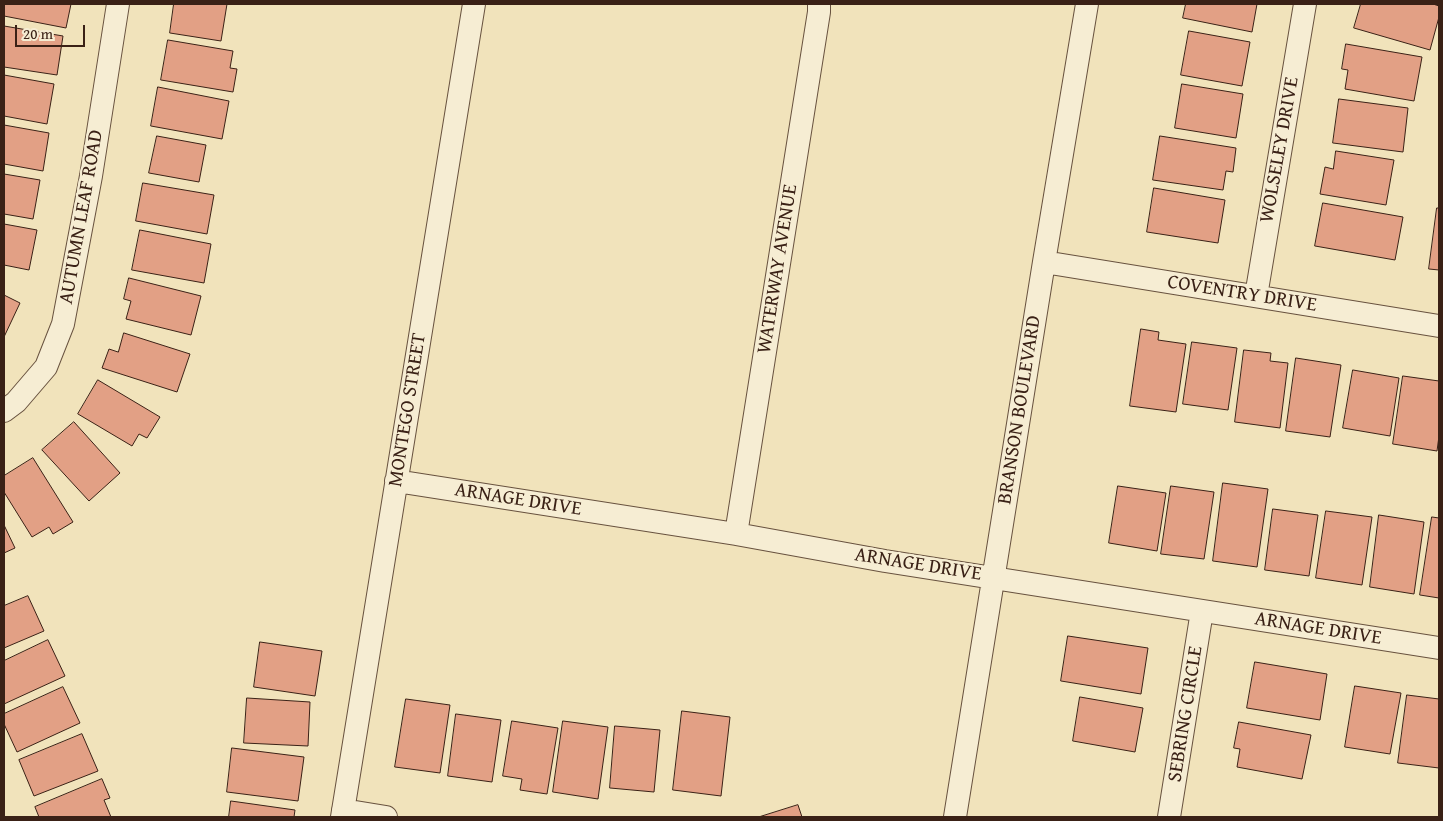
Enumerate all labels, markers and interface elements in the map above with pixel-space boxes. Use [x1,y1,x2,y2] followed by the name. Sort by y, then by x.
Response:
[18,15,88,47] scale bar
[23,23,53,44] text: 20 m
[1255,75,1305,225] street label: WOLSELEY DRIVE
[55,128,109,306] street label: AUTUMN LEAF ROAD
[753,183,803,355] street label: WATERWAY AVENUE
[1166,270,1318,318] street label: COVENTRY DRIVE
[993,314,1047,506] street label: BRANSON BOULEVARD
[384,331,432,489] street label: MONTEGO STREET
[453,478,583,522] street label: ARNAGE DRIVE
[853,543,983,587] street label: ARNAGE DRIVE
[1253,607,1383,651] street label: ARNAGE DRIVE
[1163,644,1209,784] street label: SEBRING CIRCLE

